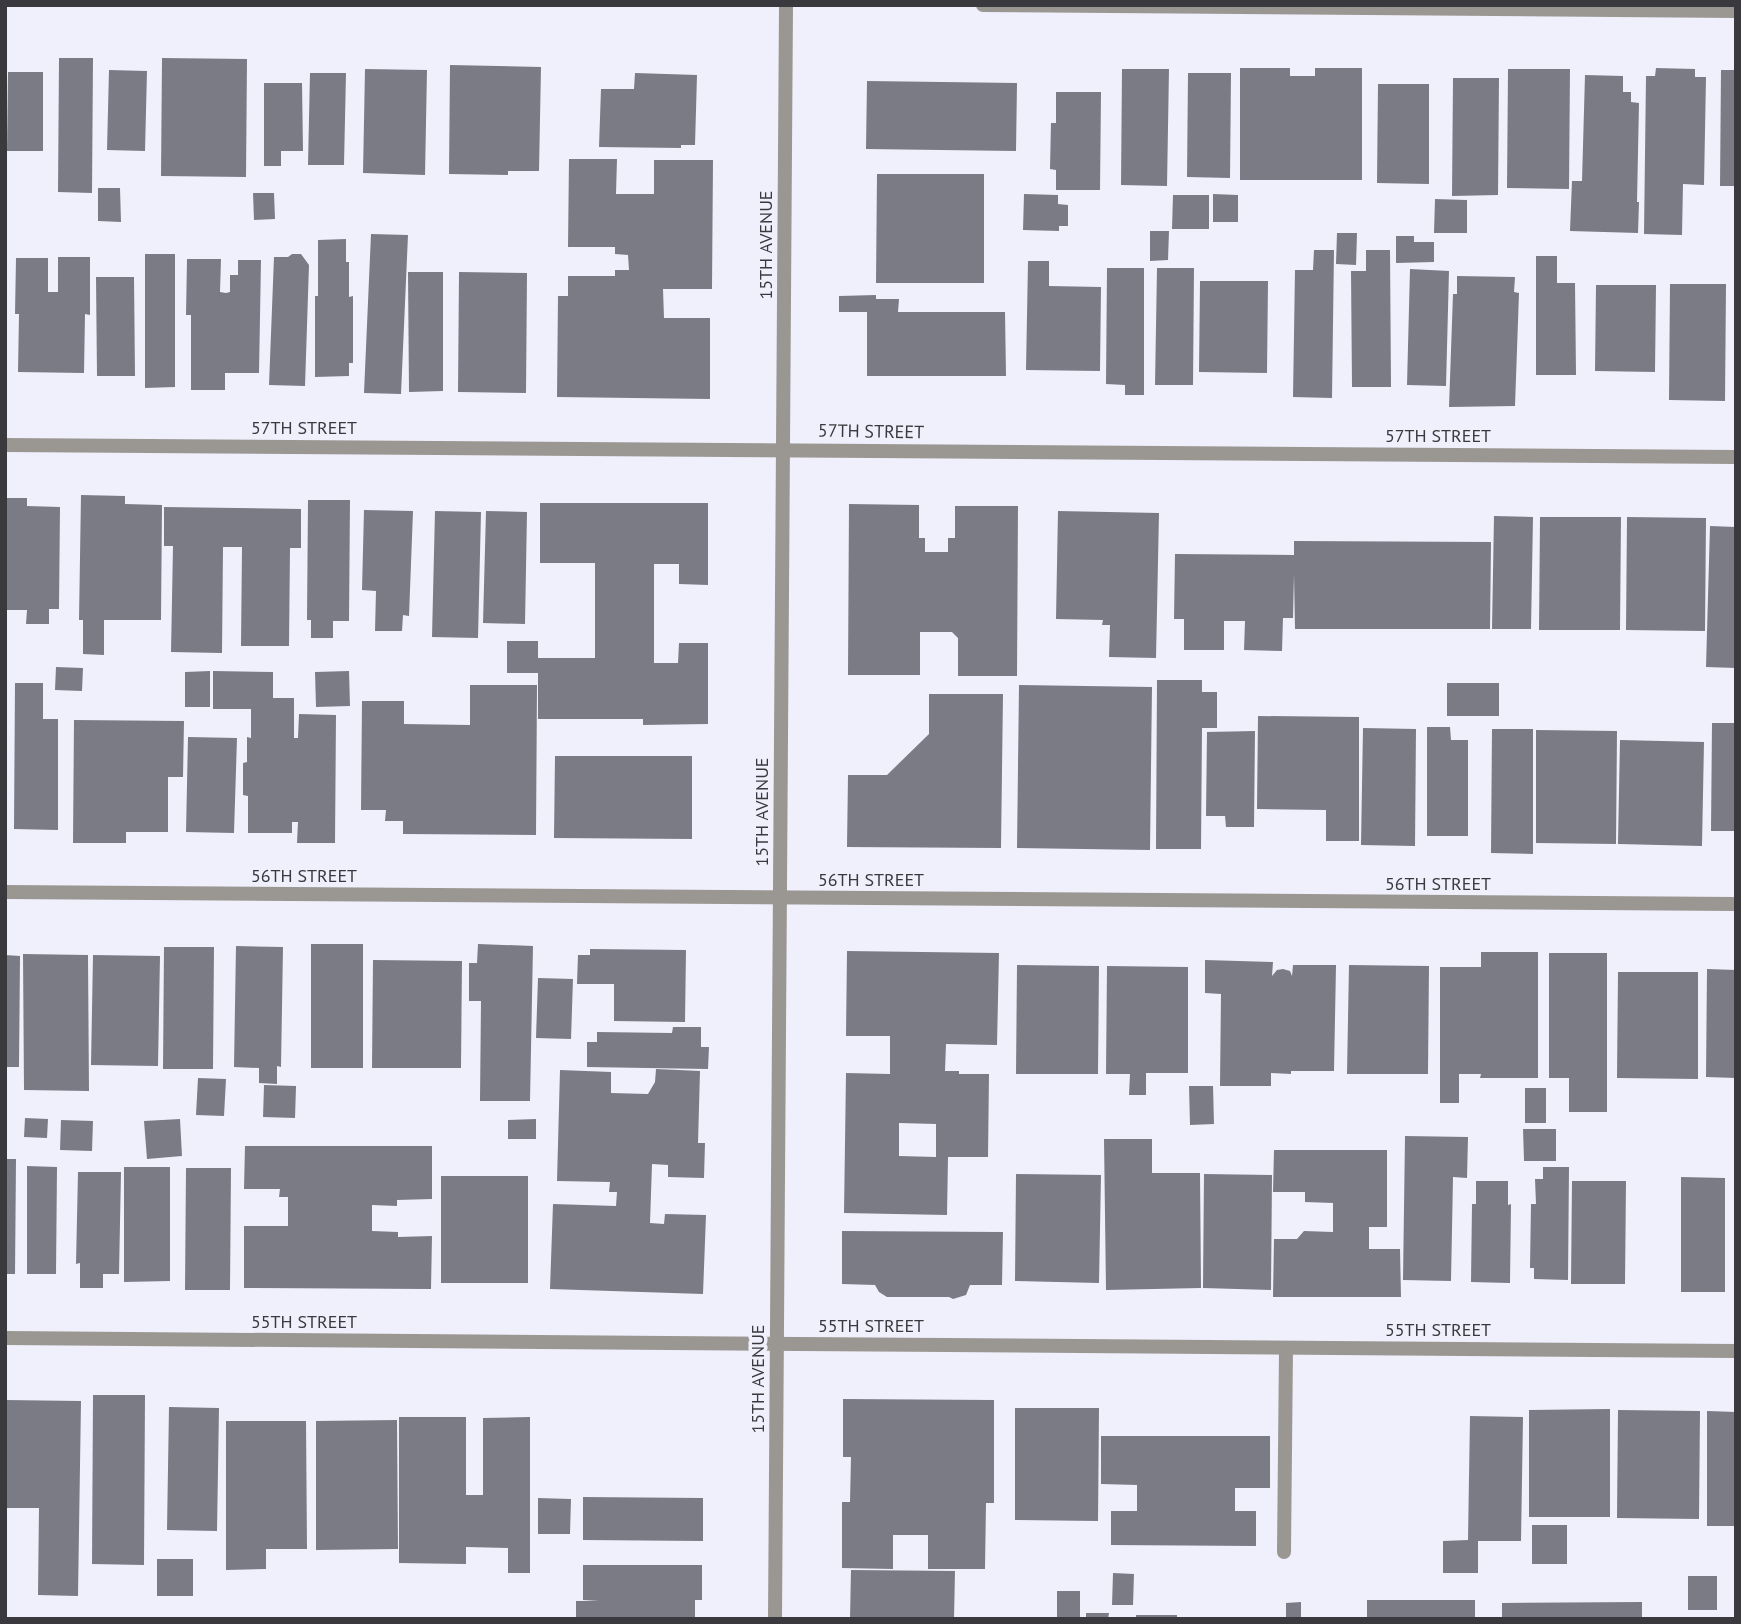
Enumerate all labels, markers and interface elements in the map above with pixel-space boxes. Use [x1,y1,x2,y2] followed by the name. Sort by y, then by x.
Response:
[754,190,777,300] street label: 15TH AVENUE
[251,416,357,439] street label: 57TH STREET
[818,419,924,443] street label: 57TH STREET
[1385,424,1491,447] street label: 57TH STREET
[750,757,773,867] street label: 15TH AVENUE
[251,864,357,887] street label: 56TH STREET
[818,868,924,891] street label: 56TH STREET
[1385,872,1491,895] street label: 56TH STREET
[251,1310,357,1333] street label: 55TH STREET
[818,1314,924,1337] street label: 55TH STREET
[1385,1318,1491,1341] street label: 55TH STREET
[746,1324,769,1434] street label: 15TH AVENUE

